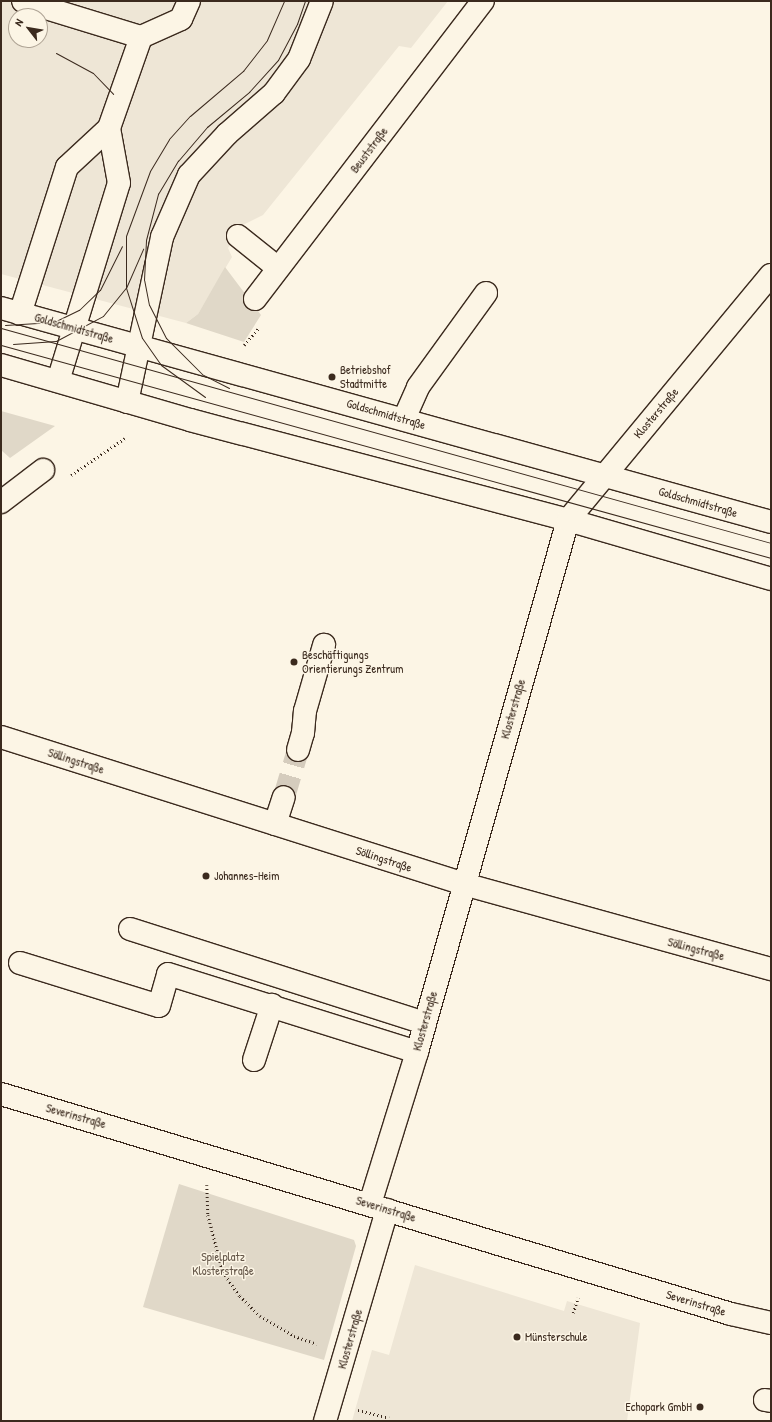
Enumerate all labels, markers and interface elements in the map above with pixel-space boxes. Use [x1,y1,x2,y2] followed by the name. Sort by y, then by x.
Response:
[8,8,48,48] north arrow
[11,16,26,28] text: N
[347,124,391,176] street label: Beuststraße
[33,310,115,346] street label: Goldschmidtstraße
[340,363,391,391] place label: Betriebshof Stadtmitte
[327,372,337,382] marker: Betriebshof Stadtmitte
[631,385,681,441] street label: Klosterstraße
[345,396,427,432] street label: Goldschmidtstraße
[657,484,739,520] street label: Goldschmidtstraße
[302,648,403,676] place label: Beschäftigungs Orientierungs Zentrum
[289,657,299,667] marker: Beschäftigungs Orientierungs Zentrum
[498,677,528,741] street label: Klosterstraße
[46,745,106,777] street label: Söllingstraße
[354,843,414,875] street label: Söllingstraße
[214,869,279,883] place label: Johannes-Heim
[201,871,211,881] marker: Johannes-Heim
[666,935,726,963] street label: Söllingstraße
[410,989,440,1053] street label: Klosterstraße
[44,1101,108,1131] street label: Severinstraße
[354,1193,418,1225] street label: Severinstraße
[192,1250,254,1278] park label: Spielplatz Klosterstraße
[664,1287,728,1319] street label: Severinstraße
[335,1307,365,1371] street label: Klosterstraße
[525,1330,588,1344] place label: Münsterschule
[512,1332,522,1342] marker: Münsterschule
[625,1400,692,1414] place label: Echopark GmbH
[695,1402,705,1412] marker: Echopark GmbH

